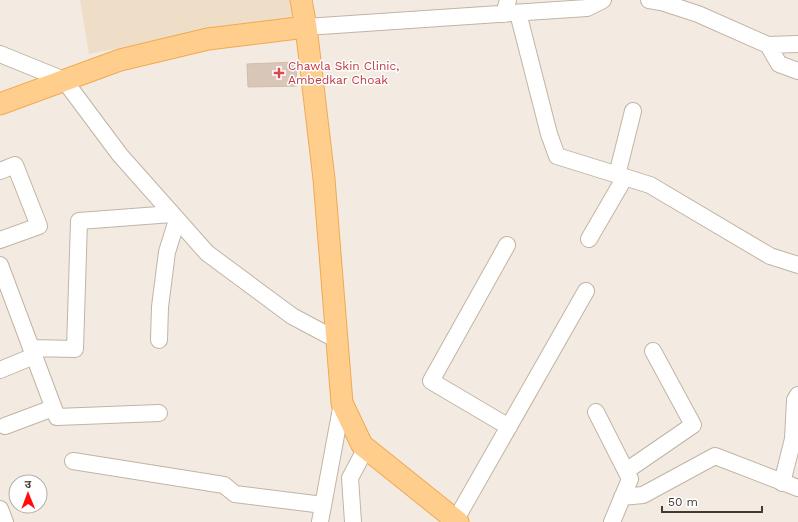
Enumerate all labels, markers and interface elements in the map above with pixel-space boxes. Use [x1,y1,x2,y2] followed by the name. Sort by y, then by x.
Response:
[288,59,399,87] place label: Chawla Skin Clinic, Ambedkar Choak
[273,67,285,79] marker: Chawla Skin Clinic, Ambedkar Choak
[8,474,48,514] north arrow
[25,478,32,491] text: उ
[662,488,762,514] scale bar
[668,495,698,509] text: 50 m

